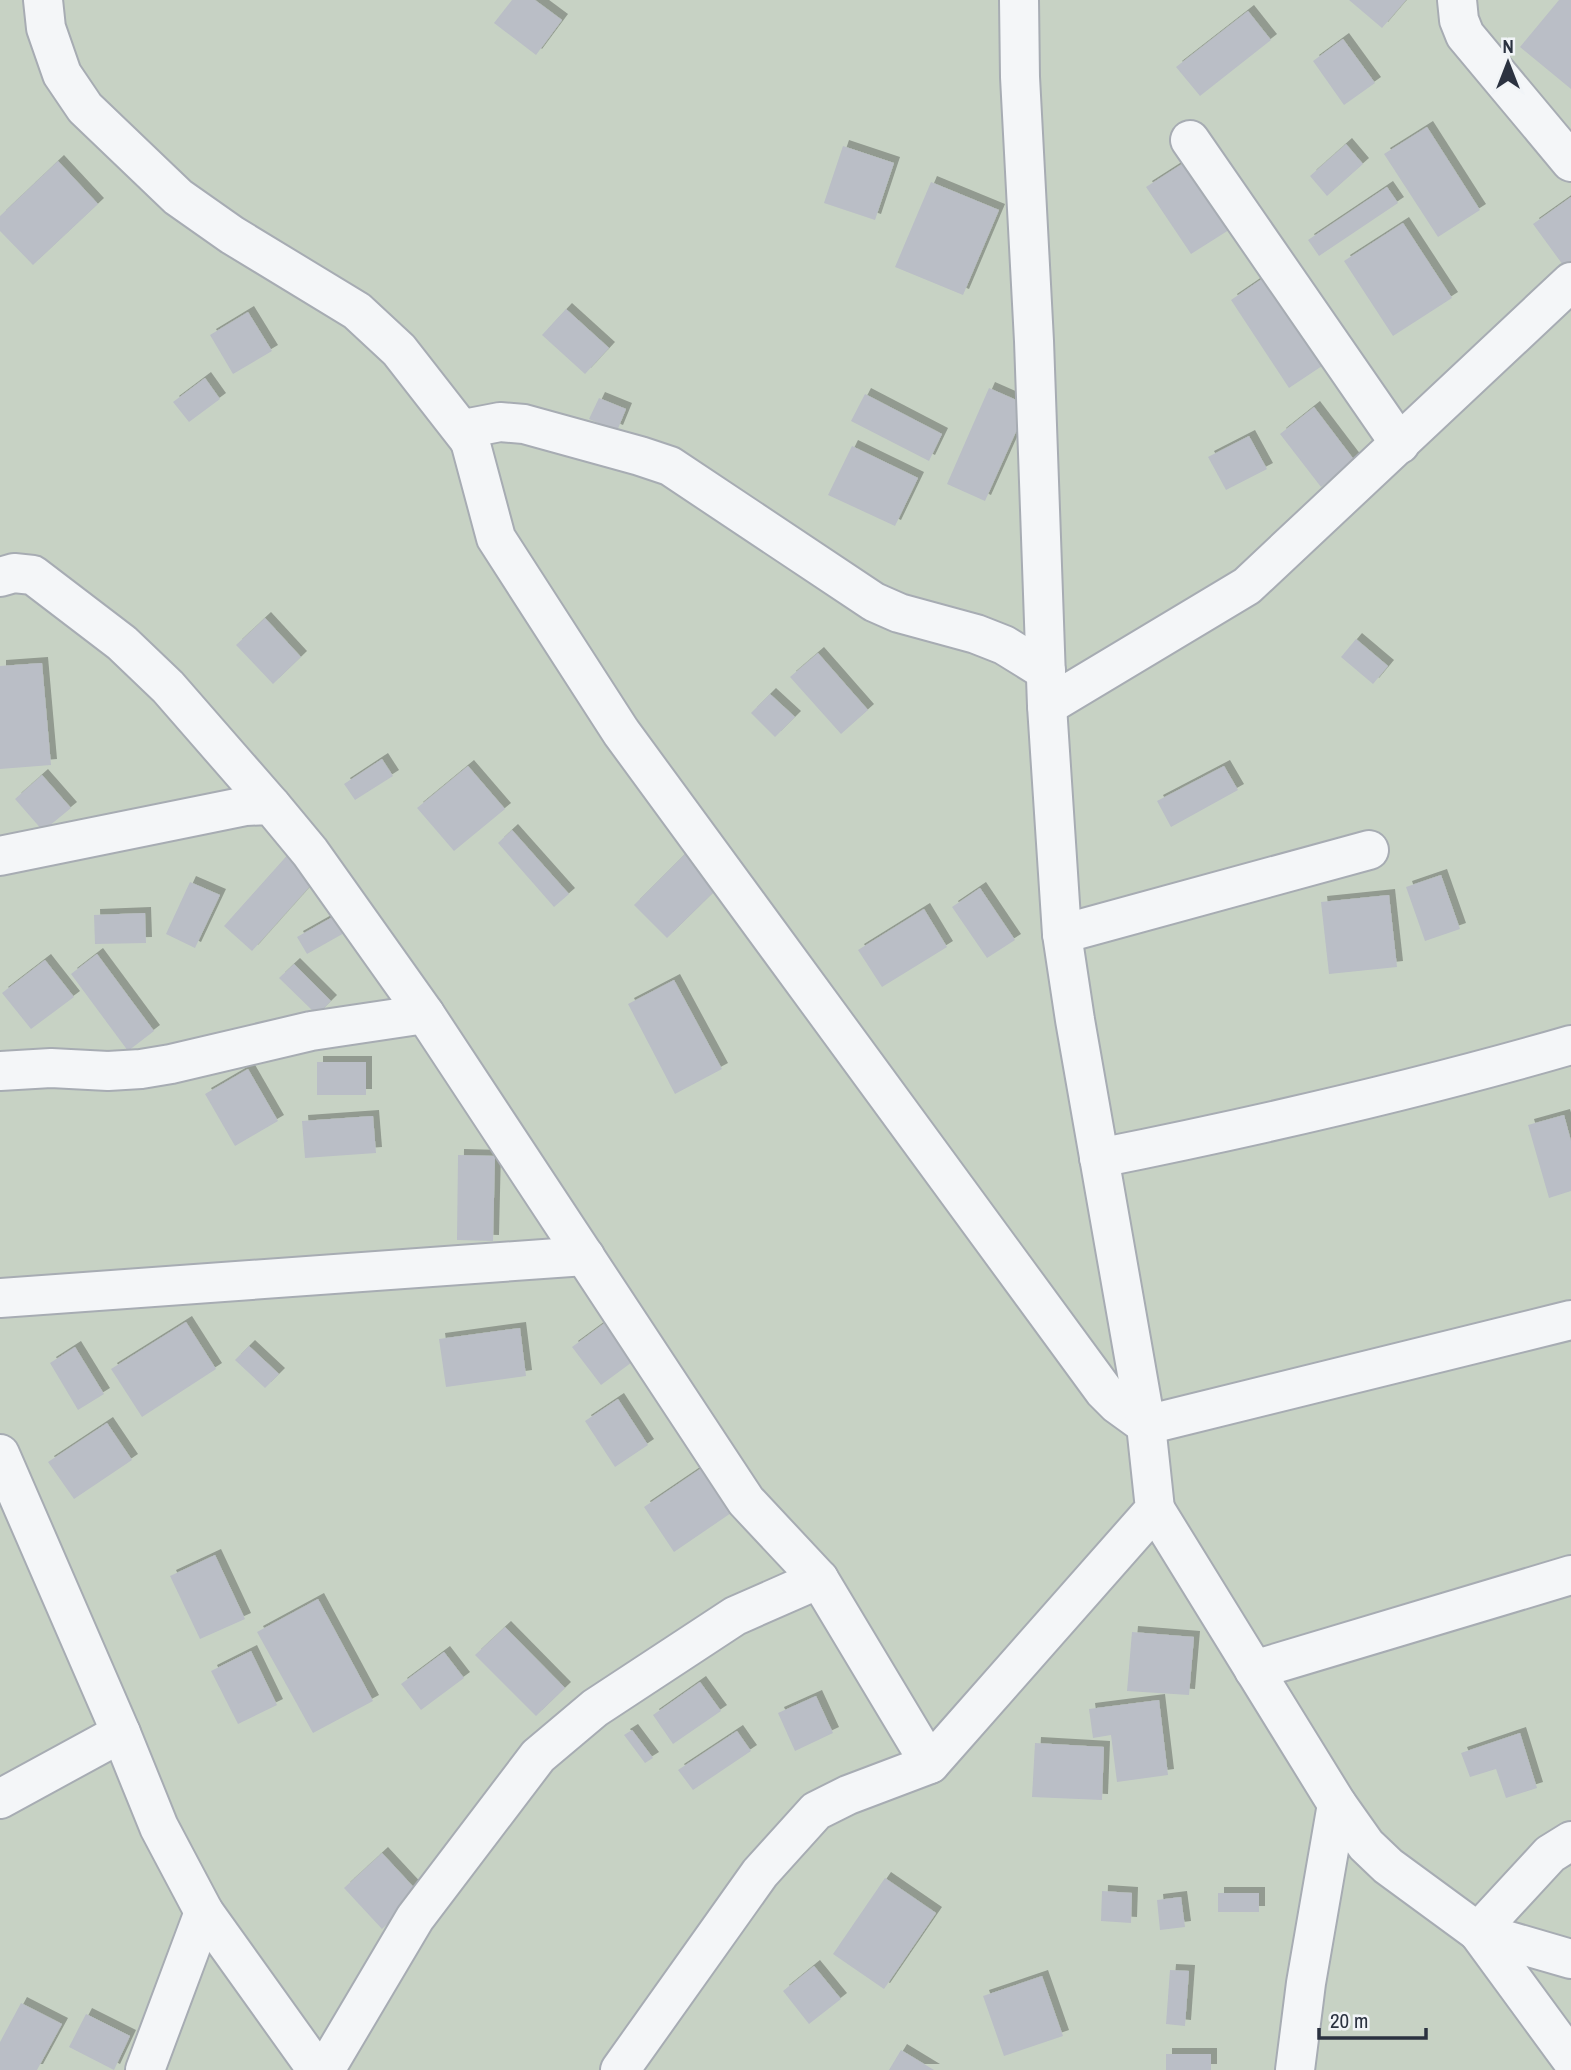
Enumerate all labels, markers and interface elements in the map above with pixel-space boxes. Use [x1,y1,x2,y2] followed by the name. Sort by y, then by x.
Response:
[1473,28,1543,98] north arrow
[1502,33,1514,59] text: N
[1319,1996,1426,2040] scale bar
[1330,2006,1368,2035] text: 20 m

